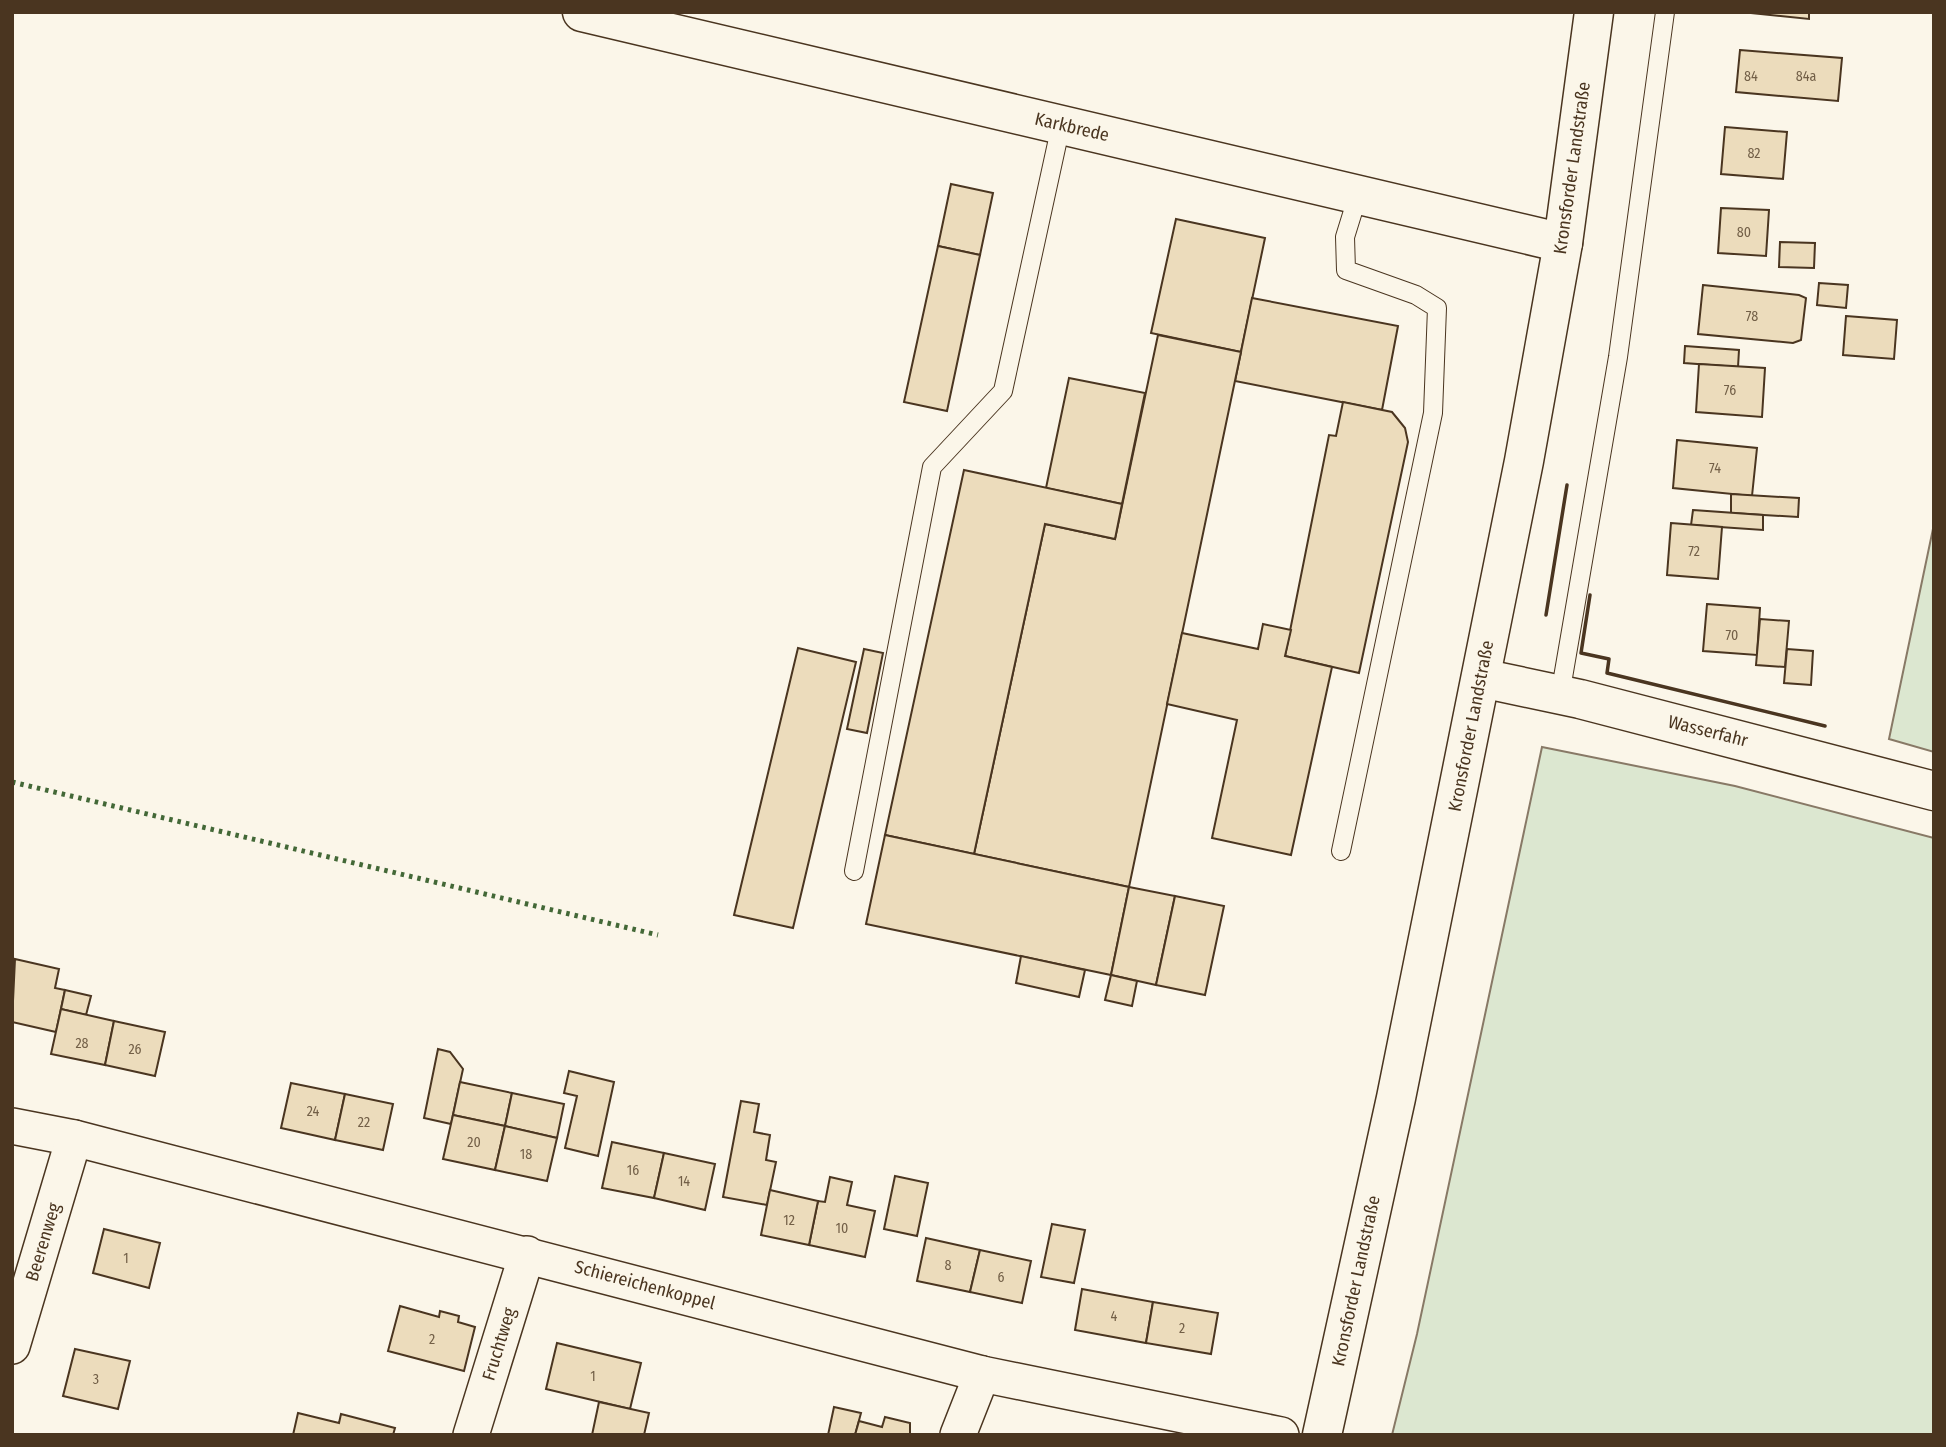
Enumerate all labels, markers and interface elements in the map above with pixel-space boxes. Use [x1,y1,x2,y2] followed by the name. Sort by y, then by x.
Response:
[1744,68,1758,85] house number: 84
[1796,68,1816,85] house number: 84a
[1549,80,1595,256] street label: Kronsforder Landstraße
[1033,108,1111,146] street label: Karkbrede
[1747,145,1761,162] house number: 82
[1737,224,1751,241] house number: 80
[1746,308,1758,325] house number: 78
[1724,382,1736,399] house number: 76
[1709,460,1721,477] house number: 74
[1688,543,1700,560] house number: 72
[1726,627,1738,644] house number: 70
[1444,638,1498,814] street label: Kronsforder Landstraße
[1666,710,1751,752] street label: Wasserfahr
[75,1035,89,1052] house number: 28
[128,1041,142,1058] house number: 26
[307,1103,320,1120] house number: 24
[358,1114,370,1131] house number: 22
[467,1134,481,1151] house number: 20
[520,1146,532,1163] house number: 18
[627,1162,639,1179] house number: 16
[678,1173,690,1190] house number: 14
[1327,1194,1385,1368] street label: Kronsforder Landstraße
[21,1200,66,1284] street label: Beerenweg
[783,1212,795,1229] house number: 12
[836,1220,848,1237] house number: 10
[123,1250,129,1267] house number: 1
[572,1256,718,1314] street label: Schiereichenkoppel
[945,1257,952,1274] house number: 8
[998,1269,1005,1286] house number: 6
[477,1304,521,1383] street label: Fruchtweg
[1111,1308,1118,1325] house number: 4
[1179,1320,1185,1337] house number: 2
[429,1331,435,1348] house number: 2
[590,1368,596,1385] house number: 1
[93,1371,99,1388] house number: 3

